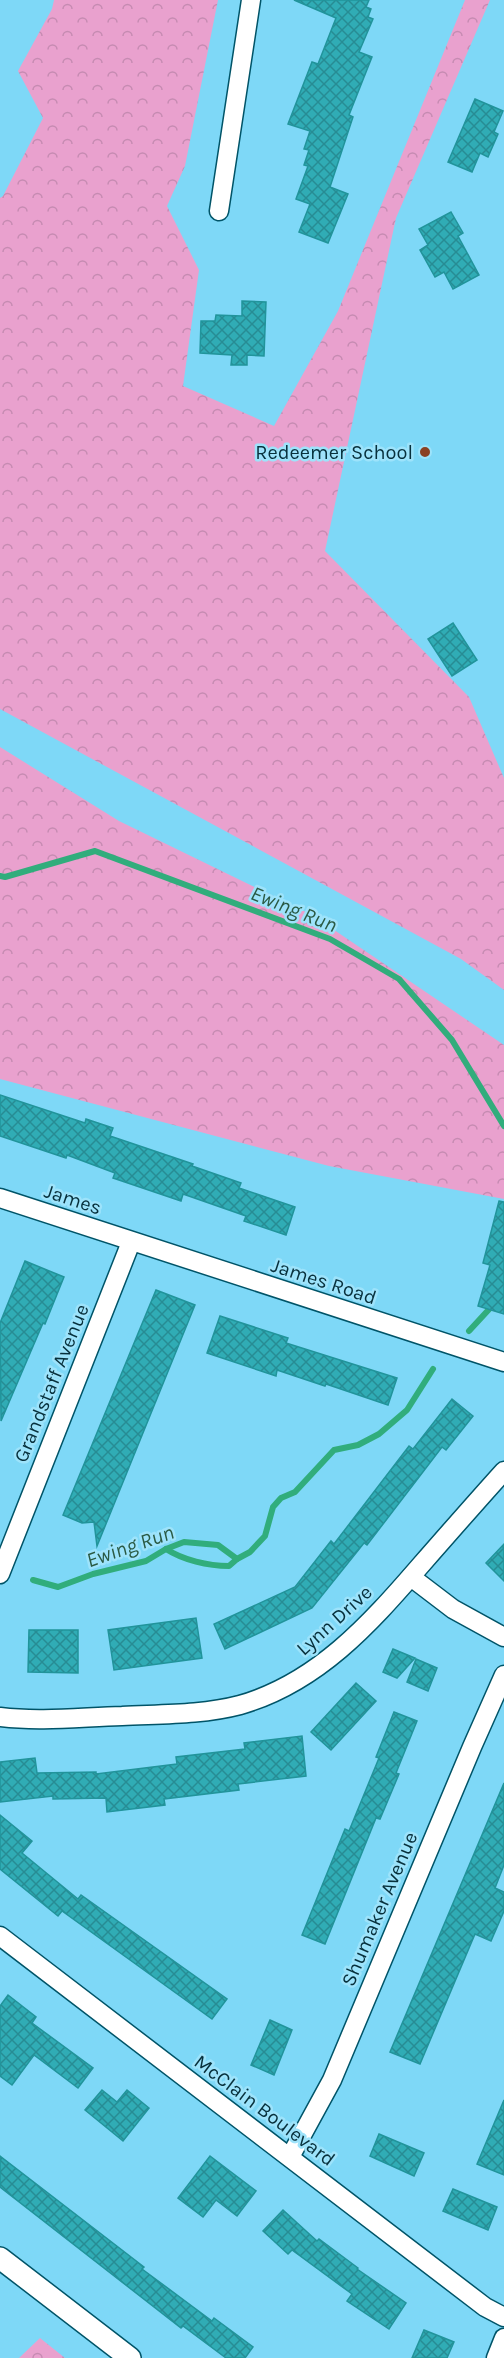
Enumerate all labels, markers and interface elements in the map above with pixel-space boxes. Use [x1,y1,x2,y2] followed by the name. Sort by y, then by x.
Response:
[255,441,413,464] place label: Redeemer School
[418,445,432,459] marker: Redeemer School
[247,881,341,937] water label: Ewing Run
[41,1179,104,1219] street label: James
[268,1254,379,1309] street label: James Road
[9,1301,94,1466] street label: Grandstaff Avenue
[83,1520,177,1572] water label: Ewing Run
[292,1580,377,1660] street label: Lynn Drive
[337,1829,422,1990] street label: Shumaker Avenue
[190,2050,340,2171] street label: McClain Boulevard

